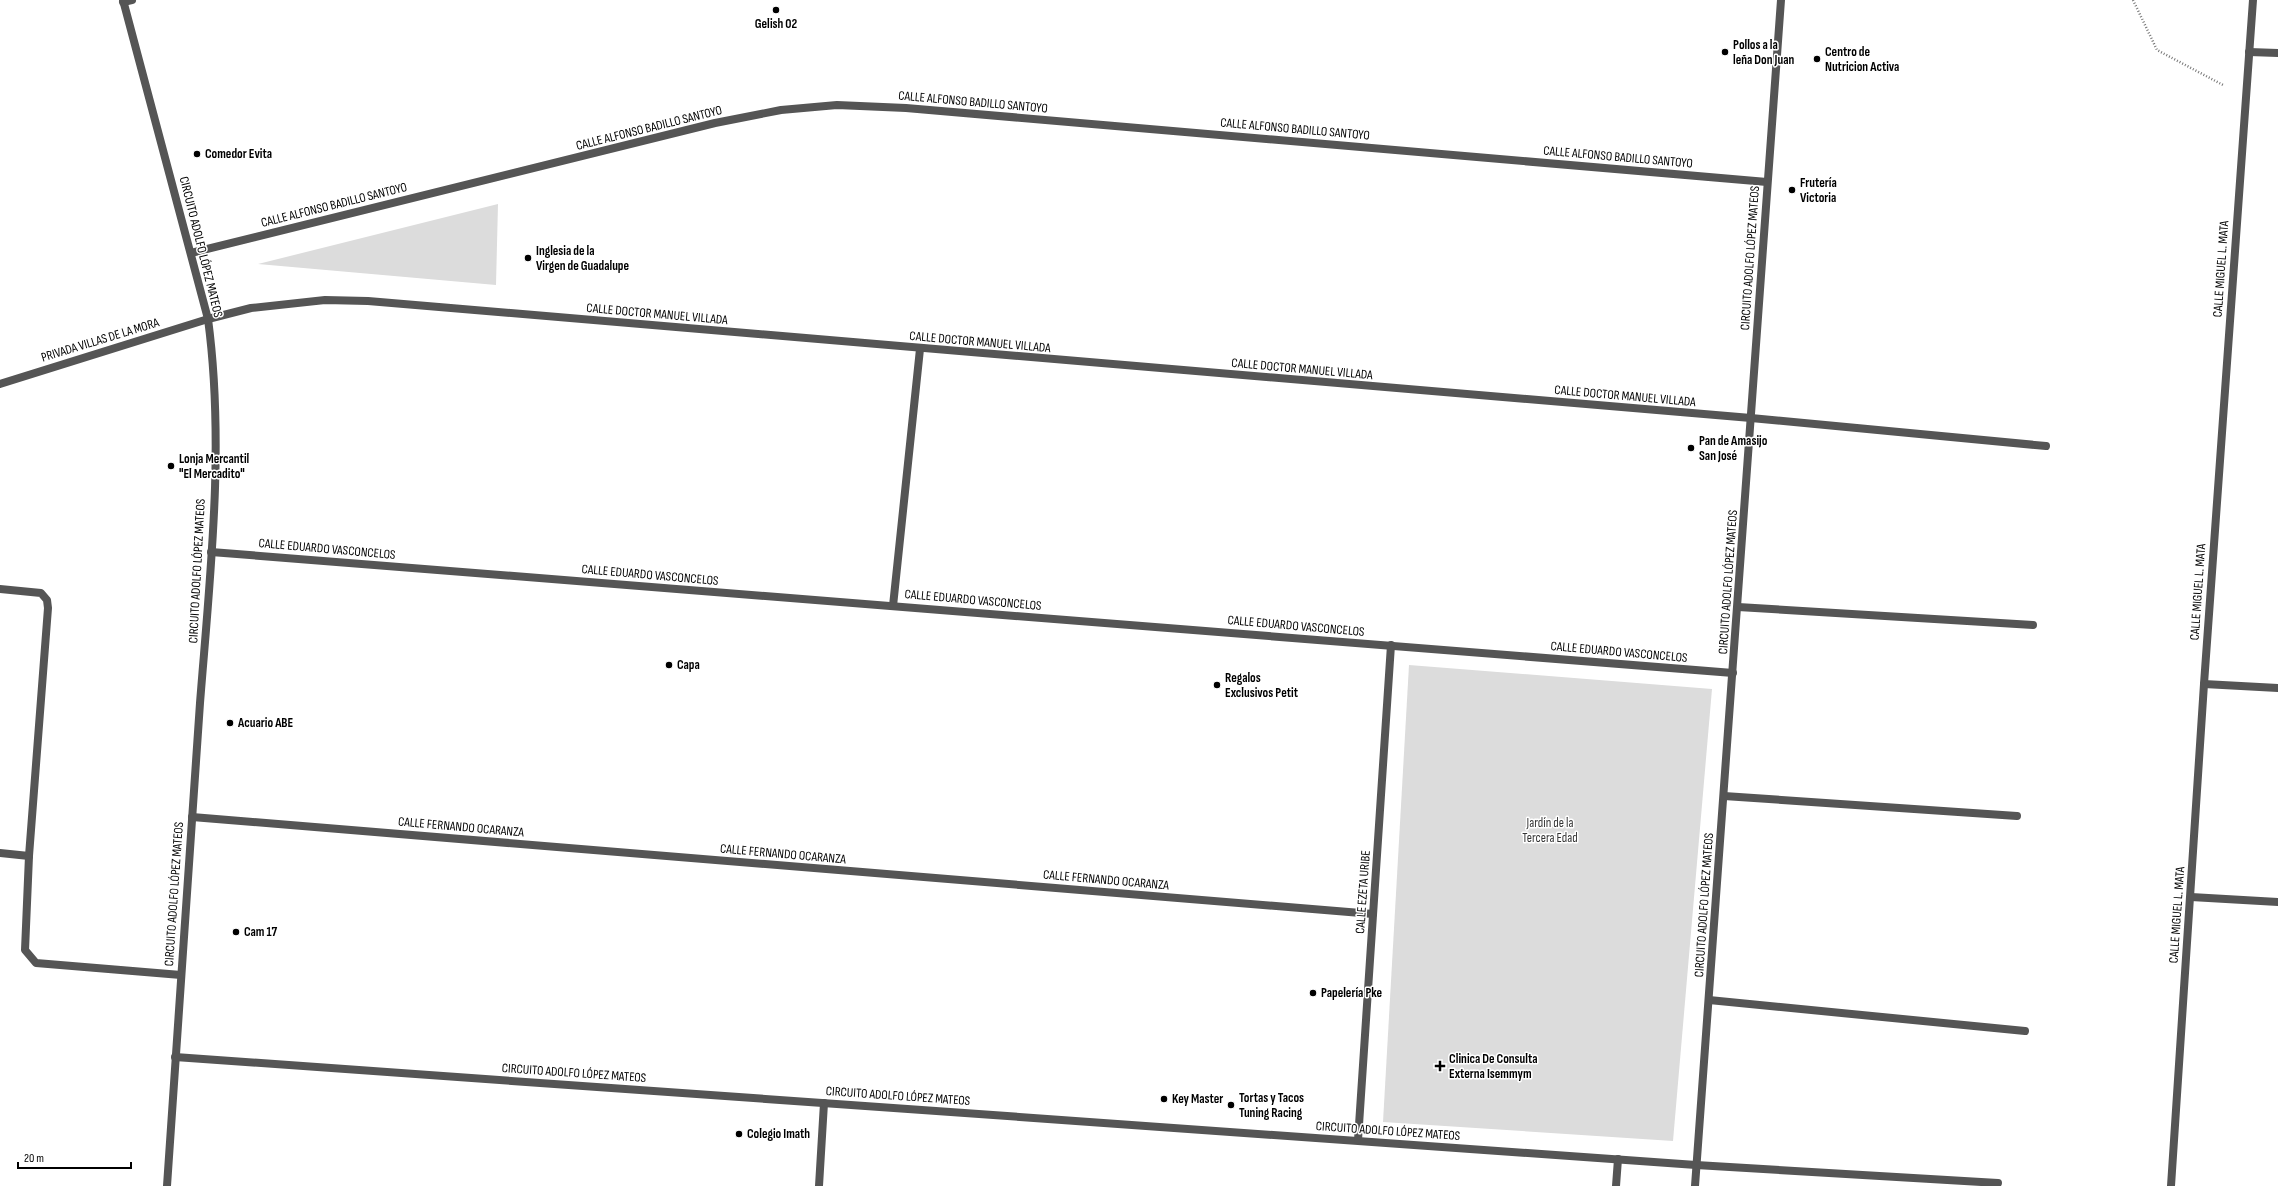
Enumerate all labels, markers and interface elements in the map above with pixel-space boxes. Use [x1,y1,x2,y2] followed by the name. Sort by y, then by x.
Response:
[771,5,781,15] marker: Gelish 02
[755,16,798,32] place label: Gelish 02
[1733,37,1794,68] place label: Pollos a la leña Don Juan
[1825,44,1899,75] place label: Centro de Nutricion Activa
[1720,47,1730,57] marker: Pollos a la leña Don Juan
[1812,54,1822,64] marker: Centro de Nutricion Activa
[898,87,1048,117] street label: CALLE ALFONSO BADILLO SANTOYO
[574,102,724,154] street label: CALLE ALFONSO BADILLO SANTOYO
[1220,114,1370,144] street label: CALLE ALFONSO BADILLO SANTOYO
[1543,142,1693,172] street label: CALLE ALFONSO BADILLO SANTOYO
[205,146,272,162] place label: Comedor Evita
[192,149,202,159] marker: Comedor Evita
[176,175,226,320] street label: CIRCUITO ADOLFO LÓPEZ MATEOS
[1800,175,1837,206] place label: Frutería Victoria
[259,179,409,231] street label: CALLE ALFONSO BADILLO SANTOYO
[1737,185,1763,331] street label: CIRCUITO ADOLFO LÓPEZ MATEOS
[1787,185,1797,195] marker: Frutería Victoria
[2210,220,2232,318] street label: CALLE MIGUEL L. MATA
[536,243,630,274] place label: Inglesia de la Virgen de Guadalupe
[523,253,533,263] marker: Inglesia de la Virgen de Guadalupe
[586,300,729,328] street label: CALLE DOCTOR MANUEL VILLADA
[39,314,161,366] street label: PRIVADA VILLAS DE LA MORA
[909,328,1052,356] street label: CALLE DOCTOR MANUEL VILLADA
[1231,355,1374,383] street label: CALLE DOCTOR MANUEL VILLADA
[1554,382,1697,410] street label: CALLE DOCTOR MANUEL VILLADA
[1699,433,1768,464] place label: Pan de Amasijo San José
[1686,443,1696,453] marker: Pan de Amasijo San José
[179,451,250,482] place label: Lonja Mercantil "El Mercadito"
[166,461,176,471] marker: Lonja Mercantil "El Mercadito"
[185,498,209,644] street label: CIRCUITO ADOLFO LÓPEZ MATEOS
[1715,509,1741,655] street label: CIRCUITO ADOLFO LÓPEZ MATEOS
[258,535,397,563] street label: CALLE EDUARDO VASCONCELOS
[2187,543,2209,641] street label: CALLE MIGUEL L. MATA
[581,561,720,589] street label: CALLE EDUARDO VASCONCELOS
[904,586,1043,614] street label: CALLE EDUARDO VASCONCELOS
[1227,612,1366,640] street label: CALLE EDUARDO VASCONCELOS
[1550,638,1689,666] street label: CALLE EDUARDO VASCONCELOS
[677,657,700,673] place label: Capa
[664,660,674,670] marker: Capa
[1225,670,1299,701] place label: Regalos Exclusivos Petit
[1212,680,1222,690] marker: Regalos Exclusivos Petit
[237,715,293,731] place label: Acuario ABE
[225,718,235,728] marker: Acuario ABE
[397,814,525,841] street label: CALLE FERNANDO OCARANZA
[1522,815,1578,846] park label: Jardín de la Tercera Edad
[161,821,187,967] street label: CIRCUITO ADOLFO LÓPEZ MATEOS
[1691,832,1717,978] street label: CIRCUITO ADOLFO LÓPEZ MATEOS
[719,841,847,868] street label: CALLE FERNANDO OCARANZA
[1352,850,1374,934] street label: CALLE EZETA URIBE
[2166,866,2188,964] street label: CALLE MIGUEL L. MATA
[1042,867,1170,894] street label: CALLE FERNANDO OCARANZA
[244,924,278,940] place label: Cam 17
[231,927,241,937] marker: Cam 17
[1321,985,1383,1001] place label: Papelería Pke
[1308,988,1318,998] marker: Papelería Pke
[1449,1051,1538,1082] place label: Clinica De Consulta Externa Isemmym
[501,1060,647,1086] street label: CIRCUITO ADOLFO LÓPEZ MATEOS
[1434,1060,1446,1072] marker: Clinica De Consulta Externa Isemmym
[825,1083,971,1109] street label: CIRCUITO ADOLFO LÓPEZ MATEOS
[1239,1090,1304,1121] place label: Tortas y Tacos Tuning Racing
[1172,1091,1223,1107] place label: Key Master
[1159,1094,1169,1104] marker: Key Master
[1226,1100,1236,1110] marker: Tortas y Tacos Tuning Racing
[1315,1118,1461,1144] street label: CIRCUITO ADOLFO LÓPEZ MATEOS
[747,1126,810,1142] place label: Colegio Imath
[734,1129,744,1139] marker: Colegio Imath
[18,1144,131,1170] scale bar
[24,1151,44,1166] text: 20 m

